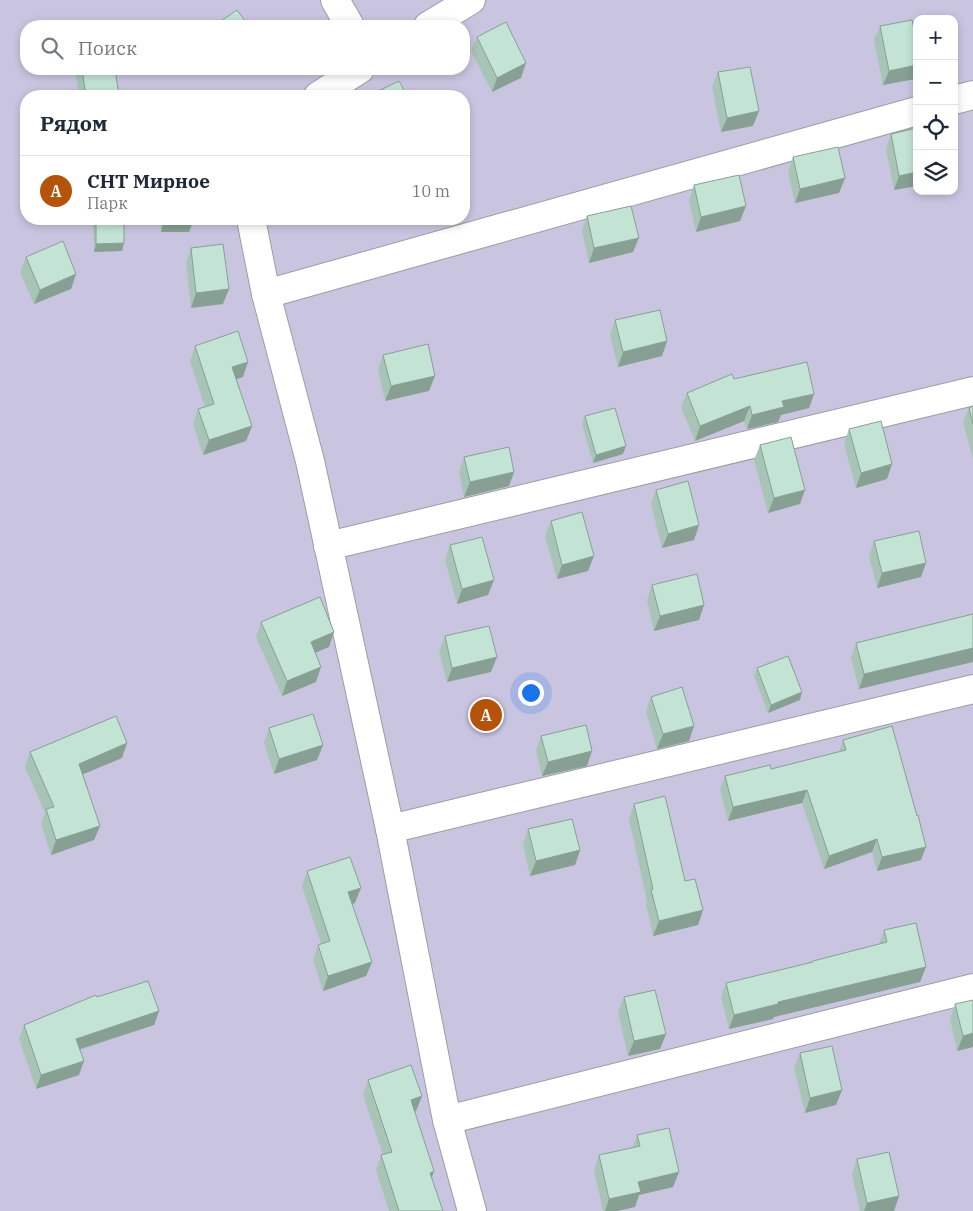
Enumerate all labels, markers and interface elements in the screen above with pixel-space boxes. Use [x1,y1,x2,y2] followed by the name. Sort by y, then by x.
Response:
[913,15,958,195] map controls
[913,15,958,60] button: +
[20,20,470,75] search box
[38,34,66,62] icon: search
[78,36,137,60] text: Поиск
[913,60,958,105] button: −
[913,105,958,150] button: locate
[40,109,108,137] text: Рядом
[913,150,958,195] button: layers
[87,169,210,193] text: СНТ Мирное
[50,181,62,201] text: A
[412,181,450,201] text: 10 m
[87,193,127,213] text: Парк
[518,680,544,706] your location
[470,696,502,734] pin: A

